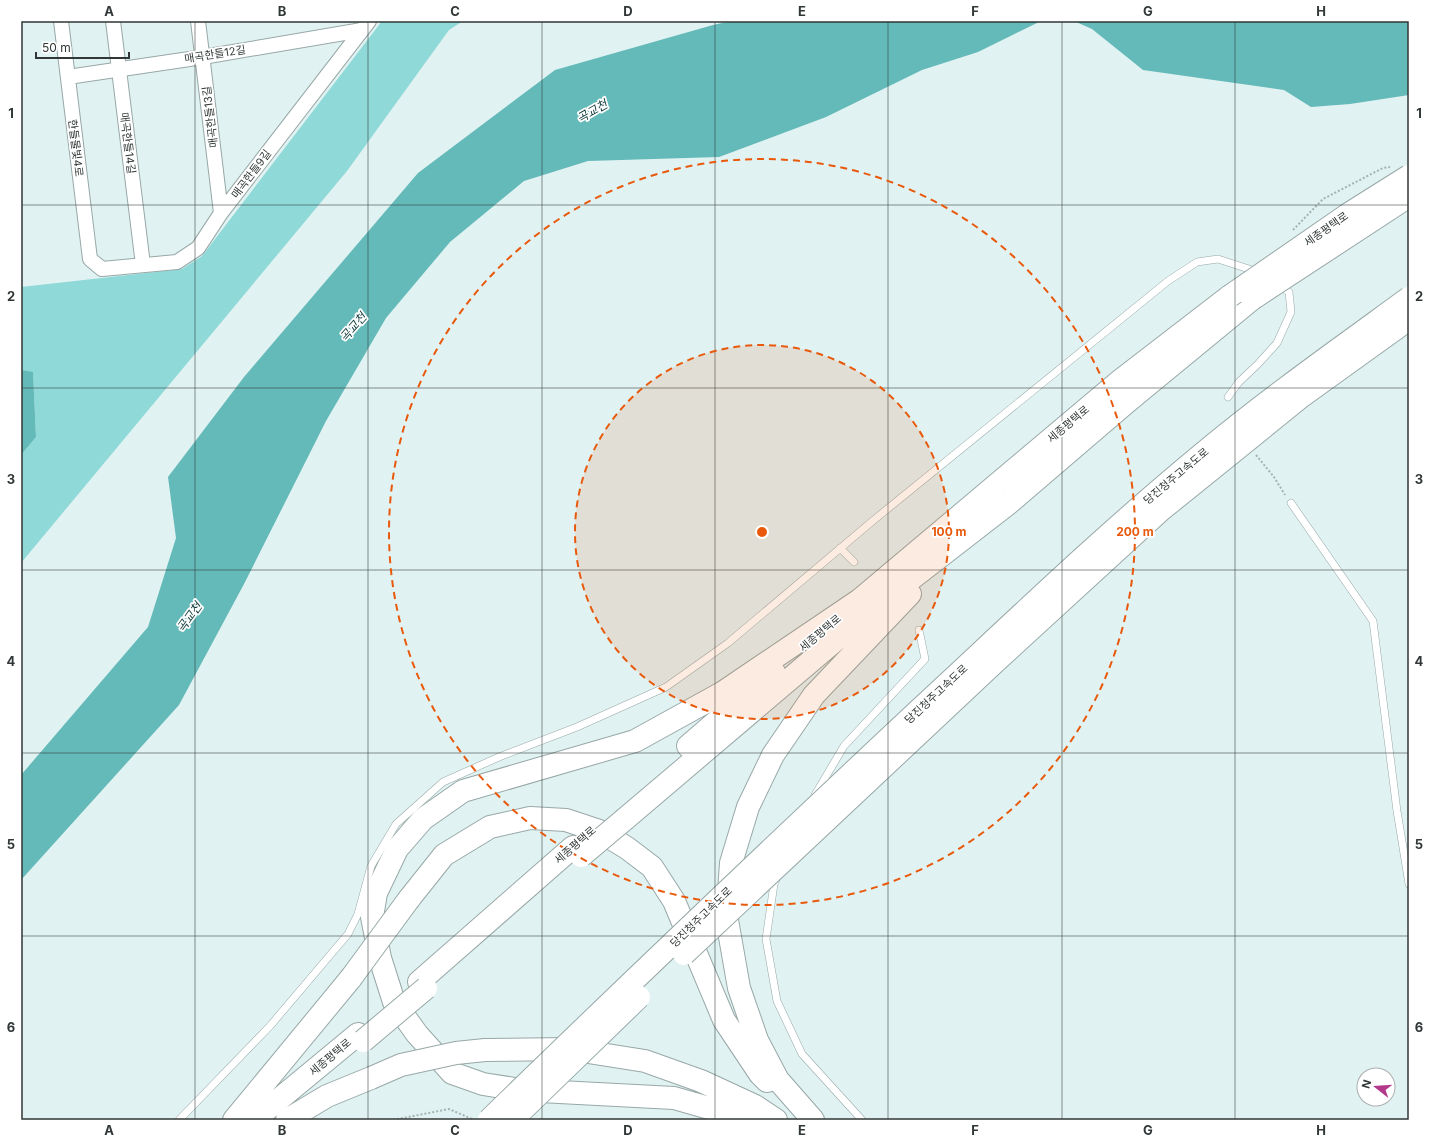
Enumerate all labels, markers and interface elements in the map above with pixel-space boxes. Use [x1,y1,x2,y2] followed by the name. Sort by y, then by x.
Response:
[104,3,114,19] text: A
[278,3,287,19] text: B
[450,3,460,19] text: C
[623,3,633,19] text: D
[798,3,806,19] text: E
[971,3,979,19] text: F
[1143,3,1153,19] text: G
[1316,3,1326,19] text: H
[36,34,129,60] scale bar
[42,40,71,55] text: 50 m
[183,42,247,66] street label: 매곡한들12길
[199,85,221,149] street label: 매곡한들13길
[574,95,612,126] water label: 곡교천
[8,105,14,121] text: 1
[1416,105,1422,121] text: 1
[117,111,139,175] street label: 매곡한들14길
[66,119,86,177] street label: 한들물빛4로
[228,147,274,201] street label: 매곡한들9길
[1301,209,1351,249] street label: 세종평택로
[7,288,15,304] text: 2
[1415,288,1423,304] text: 2
[336,308,371,344] water label: 곡교천
[1044,402,1092,446] street label: 세종평택로
[1140,445,1212,507] street label: 당진청주고속도로
[7,471,15,487] text: 3
[1415,471,1423,487] text: 3
[931,524,967,539] text: 100 m
[1116,524,1154,539] text: 200 m
[755,525,769,539] centre of rings
[173,598,206,635] water label: 곡교천
[796,611,844,655] street label: 세종평택로
[7,653,16,669] text: 4
[1415,653,1424,669] text: 4
[902,661,970,727] street label: 당진청주고속도로
[551,823,599,867] street label: 세종평택로
[7,836,15,852] text: 5
[1415,836,1423,852] text: 5
[667,884,735,950] street label: 당진청주고속도로
[7,1019,15,1035] text: 6
[1415,1019,1423,1035] text: 6
[306,1035,354,1079] street label: 세종평택로
[1356,1067,1396,1107] north arrow
[1359,1078,1374,1090] text: N
[104,1122,114,1138] text: A
[278,1122,287,1138] text: B
[450,1122,460,1138] text: C
[623,1122,633,1138] text: D
[798,1122,806,1138] text: E
[971,1122,979,1138] text: F
[1143,1122,1153,1138] text: G
[1316,1122,1326,1138] text: H

